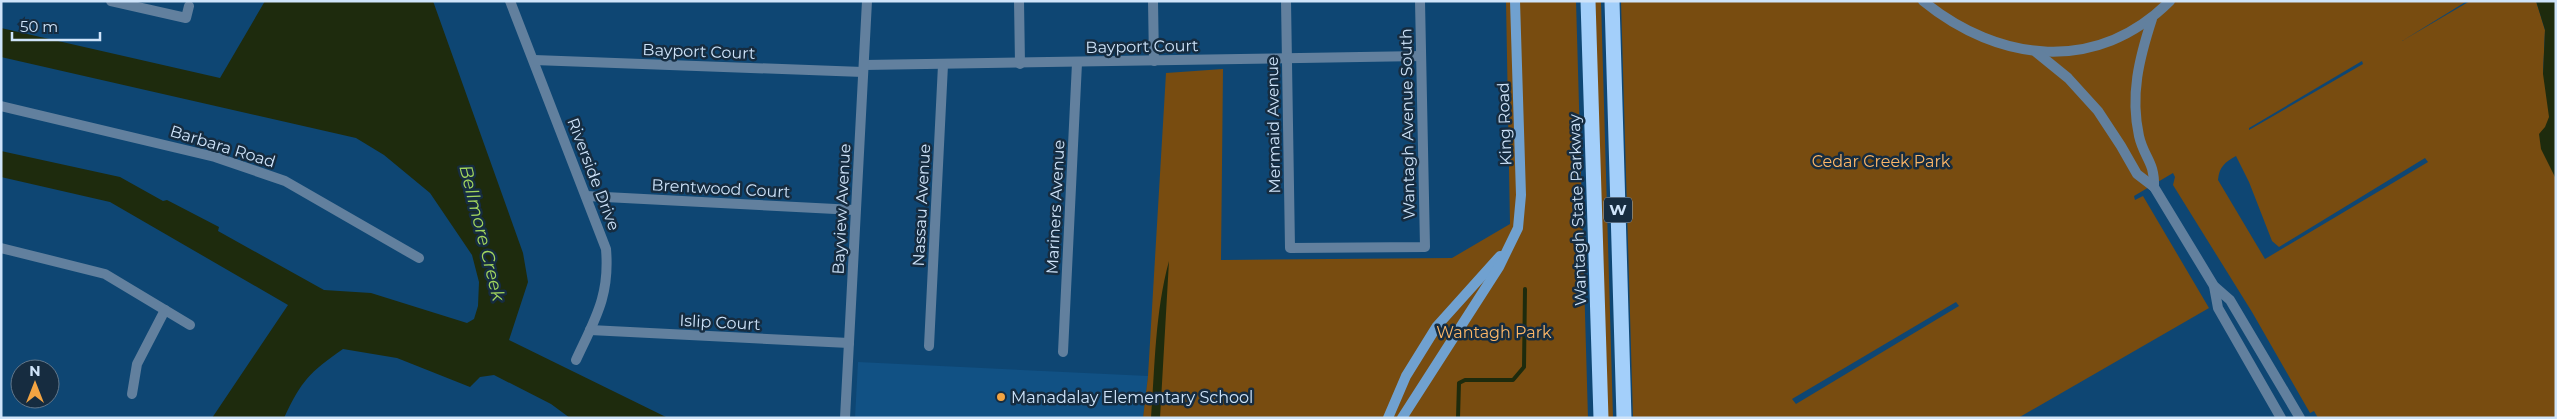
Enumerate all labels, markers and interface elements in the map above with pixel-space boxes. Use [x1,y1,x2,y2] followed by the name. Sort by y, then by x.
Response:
[12,10,100,42] scale bar
[20,17,58,36] text: 50 m
[1396,28,1419,220] street label: Wantagh Avenue South
[1085,36,1199,57] street label: Bayport Court
[642,40,756,63] street label: Bayport Court
[1263,56,1284,194] street label: Mermaid Avenue
[1494,82,1515,166] street label: King Road
[1565,113,1590,306] street label: Wantagh State Parkway
[563,115,624,233] street label: Riverside Drive
[168,121,278,172] street label: Barbara Road
[1042,139,1069,275] street label: Mariners Avenue
[829,143,854,275] street label: Bayview Avenue
[909,143,934,267] street label: Nassau Avenue
[1812,152,1951,171] park label: Cedar Creek Park
[454,163,510,305] water label: Bellmore Creek
[651,175,791,202] street label: Brentwood Court
[1604,198,1632,222] road number: W
[679,311,762,334] street label: Islip Court
[1436,323,1552,342] park label: Wantagh Park
[10,359,60,409] north arrow
[29,362,41,380] text: N
[1011,388,1253,407] place label: Manadalay Elementary School
[995,391,1007,403] marker: Manadalay Elementary School

